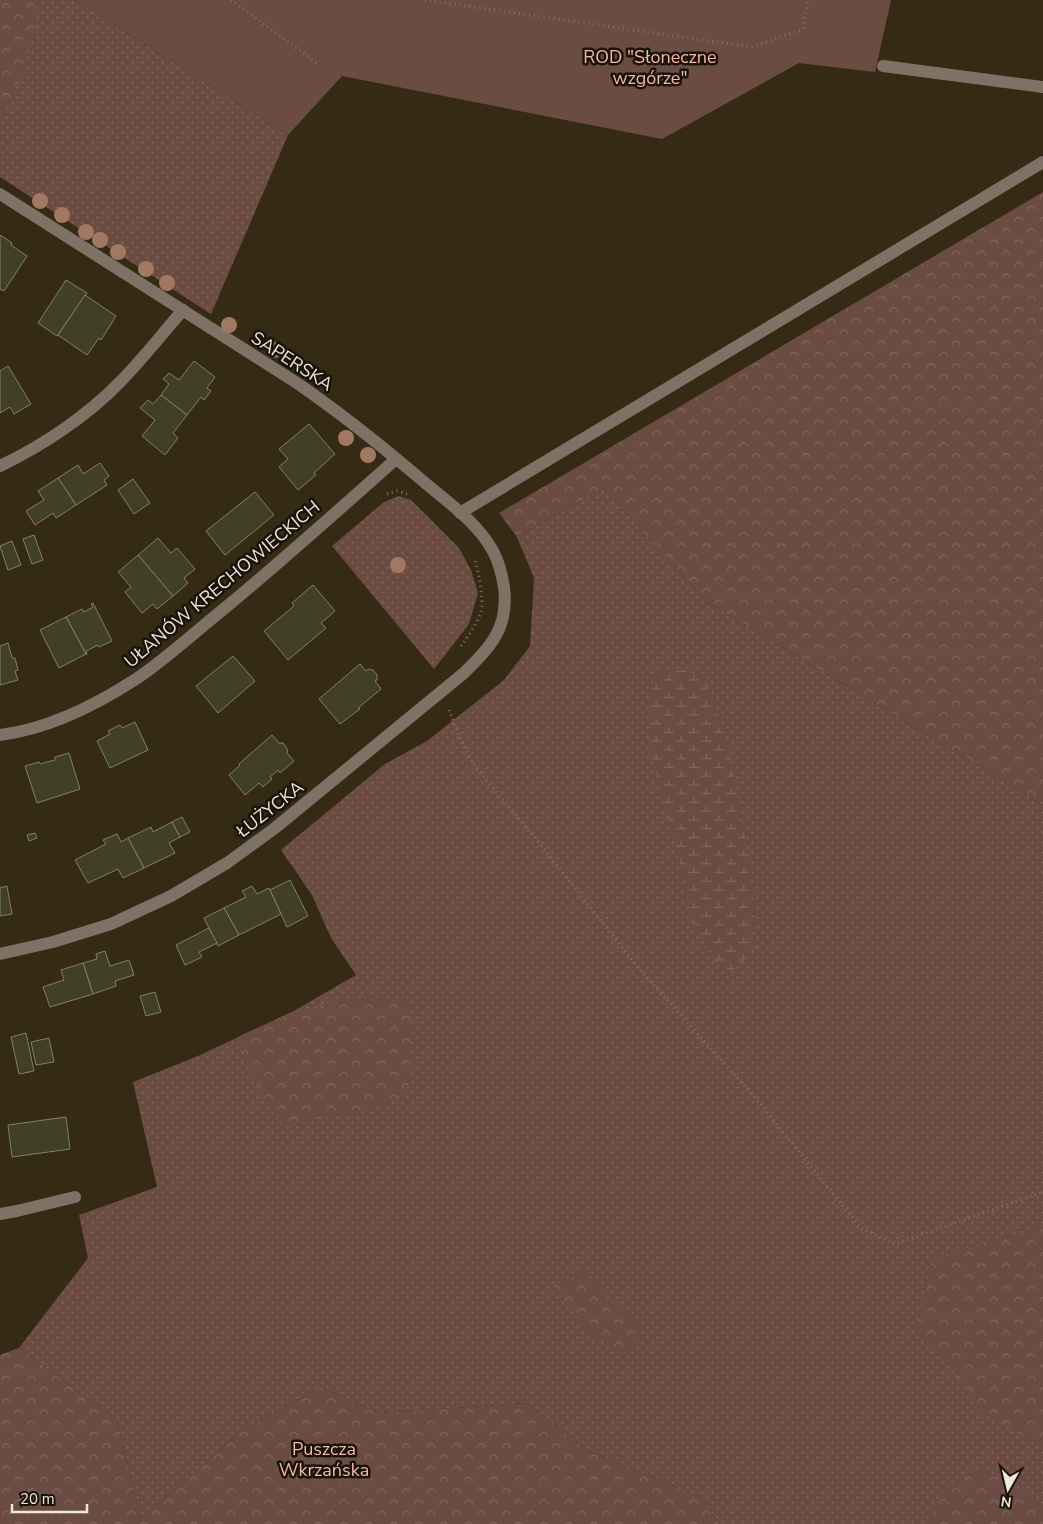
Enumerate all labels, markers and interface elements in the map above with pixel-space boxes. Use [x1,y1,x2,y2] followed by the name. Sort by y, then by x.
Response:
[583,45,717,90] park label: ROD "Słoneczne wzgórze"
[246,326,338,396] street label: SAPERSKA
[119,495,325,673] street label: UŁANÓW KRECHOWIECKICH
[231,775,308,843] street label: ŁUŻYCKA
[279,1437,369,1482] park label: Puszcza Wkrzańska
[983,1464,1033,1514] north arrow
[12,1482,88,1514] scale bar
[20,1489,55,1509] text: 20 m
[1000,1491,1013,1512] text: N

